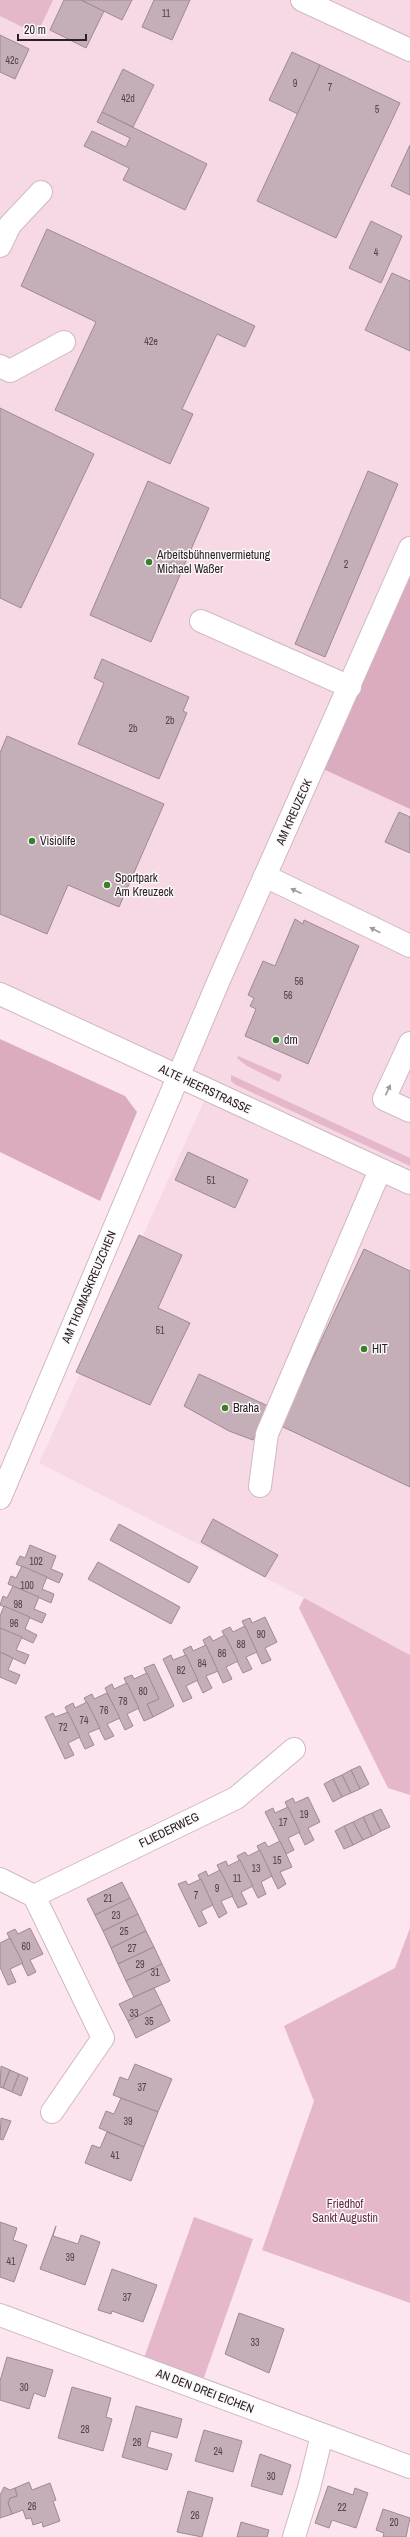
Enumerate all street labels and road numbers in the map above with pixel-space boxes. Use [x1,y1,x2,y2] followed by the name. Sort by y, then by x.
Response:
[272,776,316,849] street label: AM KREUZECK
[155,1060,254,1117] street label: ALTE HEERSTRASSE
[58,1228,120,1347] street label: AM THOMASKREUZCHEN
[136,1809,202,1851] street label: FLIEDERWEG
[153,2365,256,2417] street label: AN DEN DREI EICHEN

